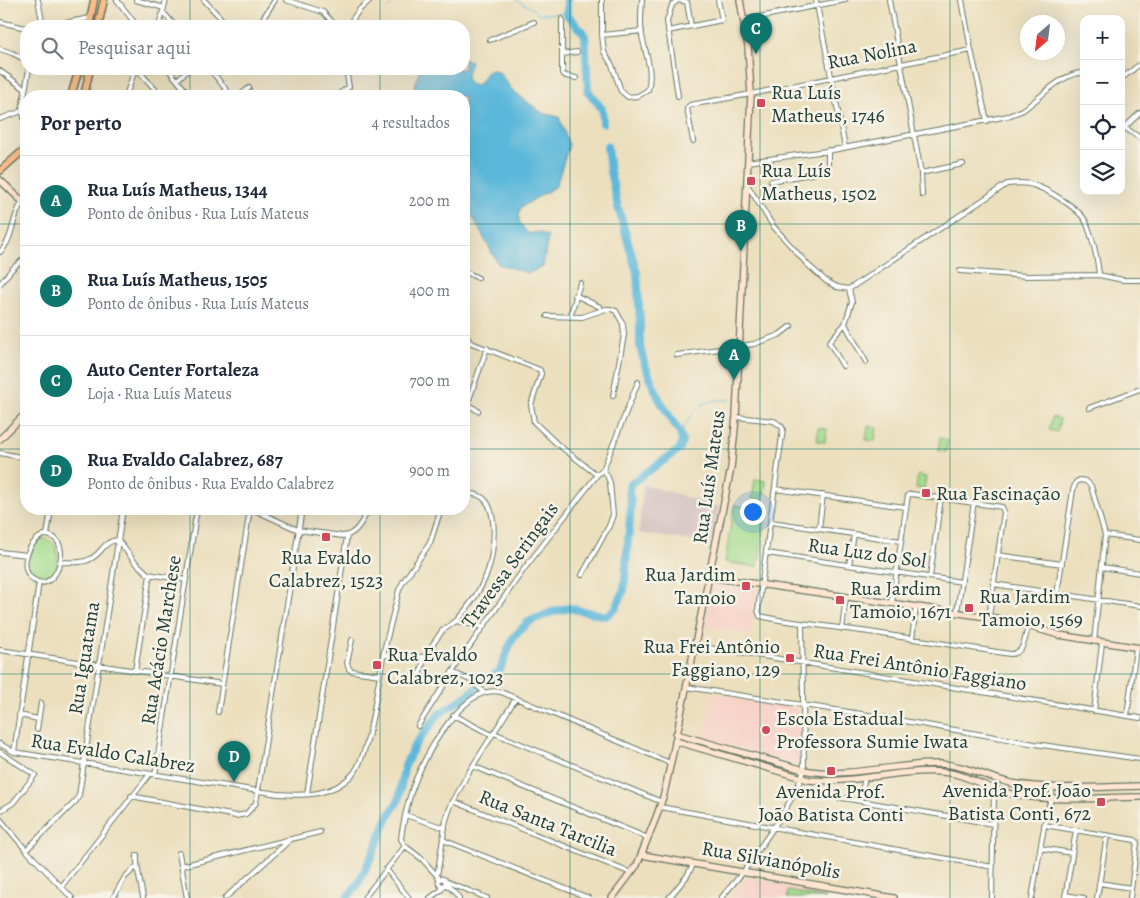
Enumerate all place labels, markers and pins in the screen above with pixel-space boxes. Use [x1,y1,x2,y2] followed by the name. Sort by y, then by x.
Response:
[740,13,772,54] pin: C
[771,79,885,129] place label: Rua Luís Matheus, 1746
[755,97,767,109] marker: Rua Luís Matheus, 1746
[761,157,877,207] place label: Rua Luís Matheus, 1502
[745,175,757,187] marker: Rua Luís Matheus, 1502
[725,210,757,251] pin: B
[718,339,750,380] pin: A
[936,480,1060,507] place label: Rua Fascinação
[920,487,932,499] marker: Rua Fascinação
[320,531,332,543] marker: Rua Evaldo Calabrez, 1523
[269,544,383,594] place label: Rua Evaldo Calabrez, 1523
[645,561,736,611] place label: Rua Jardim Tamoio
[850,575,952,625] place label: Rua Jardim Tamoio, 1671
[740,580,752,592] marker: Rua Jardim Tamoio
[979,583,1083,633] place label: Rua Jardim Tamoio, 1569
[834,594,846,606] marker: Rua Jardim Tamoio, 1671
[963,602,975,614] marker: Rua Jardim Tamoio, 1569
[643,633,780,683] place label: Rua Frei Antônio Faggiano, 129
[387,641,504,691] place label: Rua Evaldo Calabrez, 1023
[784,652,796,664] marker: Rua Frei Antônio Faggiano, 129
[371,659,383,671] marker: Rua Evaldo Calabrez, 1023
[776,705,969,755] place label: Escola Estadual Professora Sumie Iwata
[760,724,772,736] marker: Escola Estadual Professora Sumie Iwata
[218,741,250,782] pin: D
[825,765,837,777] marker: Avenida Prof. João Batista Conti
[942,777,1091,827] place label: Avenida Prof. João Batista Conti, 672
[758,778,904,828] place label: Avenida Prof. João Batista Conti
[1095,796,1107,808] marker: Avenida Prof. João Batista Conti, 672

